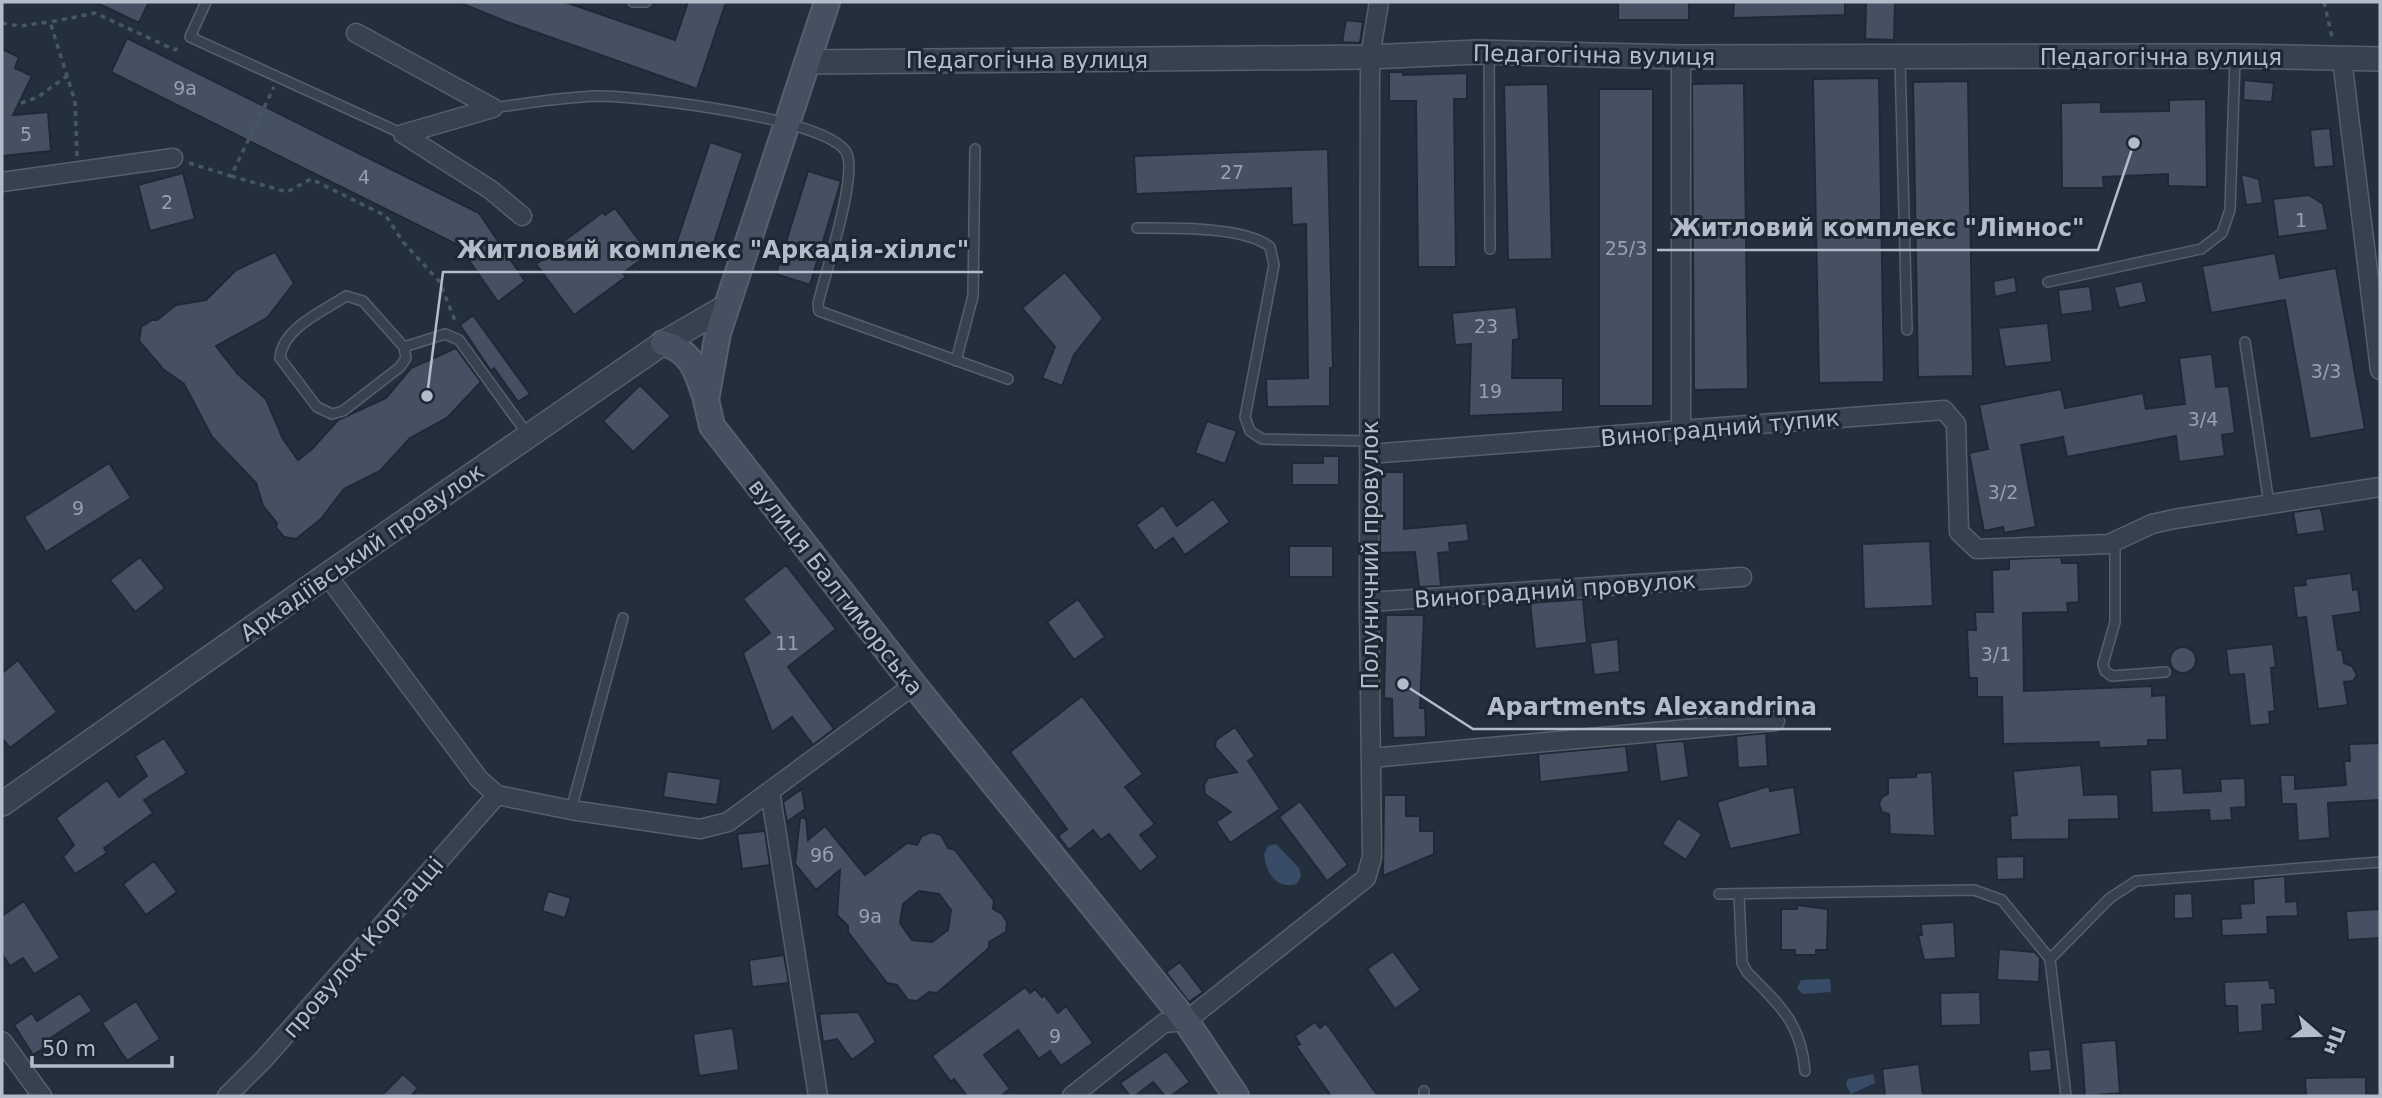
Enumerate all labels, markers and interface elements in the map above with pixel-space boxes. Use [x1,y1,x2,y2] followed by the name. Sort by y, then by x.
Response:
[1473,40,1715,70] street label: Педагогічна вулиця
[2040,44,2282,70] street label: Педагогічна вулиця
[906,47,1148,73] street label: Педагогічна вулиця
[173,77,197,99] house number: 9а
[20,123,32,145] house number: 5
[1220,161,1244,183] house number: 27
[358,166,370,188] house number: 4
[161,191,173,213] house number: 2
[1657,205,2098,250] callout: Житловий комплекс "Лімнос"
[2295,209,2307,231] house number: 1
[1671,214,2085,242] text: Житловий комплекс "Лімнос"
[443,227,983,272] callout: Житловий комплекс "Аркадія-хіллс"
[457,236,969,264] text: Житловий комплекс "Аркадія-хіллс"
[1605,237,1647,259] house number: 25/3
[1474,315,1498,337] house number: 23
[2311,360,2341,382] house number: 3/3
[1478,380,1502,402] house number: 19
[1599,405,1841,451] street label: Виноградний тупик
[2188,408,2218,430] house number: 3/4
[1357,420,1383,690] street label: Полуничний провулок
[235,458,489,646] street label: Аркадіївський провулок
[744,474,928,700] street label: вулиця Балтиморська
[1988,481,2018,503] house number: 3/2
[72,497,84,519] house number: 9
[1413,567,1697,613] street label: Виноградний провулок
[775,632,799,654] house number: 11
[1981,643,2011,665] house number: 3/1
[1473,684,1831,729] callout: Apartments Alexandrina
[1487,693,1817,721] text: Apartments Alexandrina
[810,844,834,866] house number: 9б
[277,851,449,1043] street label: провулок Кортацці
[858,905,882,927] house number: 9а
[2284,1000,2354,1070] north arrow
[2320,1023,2350,1058] text: Пн
[32,1024,172,1068] scale bar
[1049,1025,1061,1047] house number: 9
[42,1037,96,1061] text: 50 m

